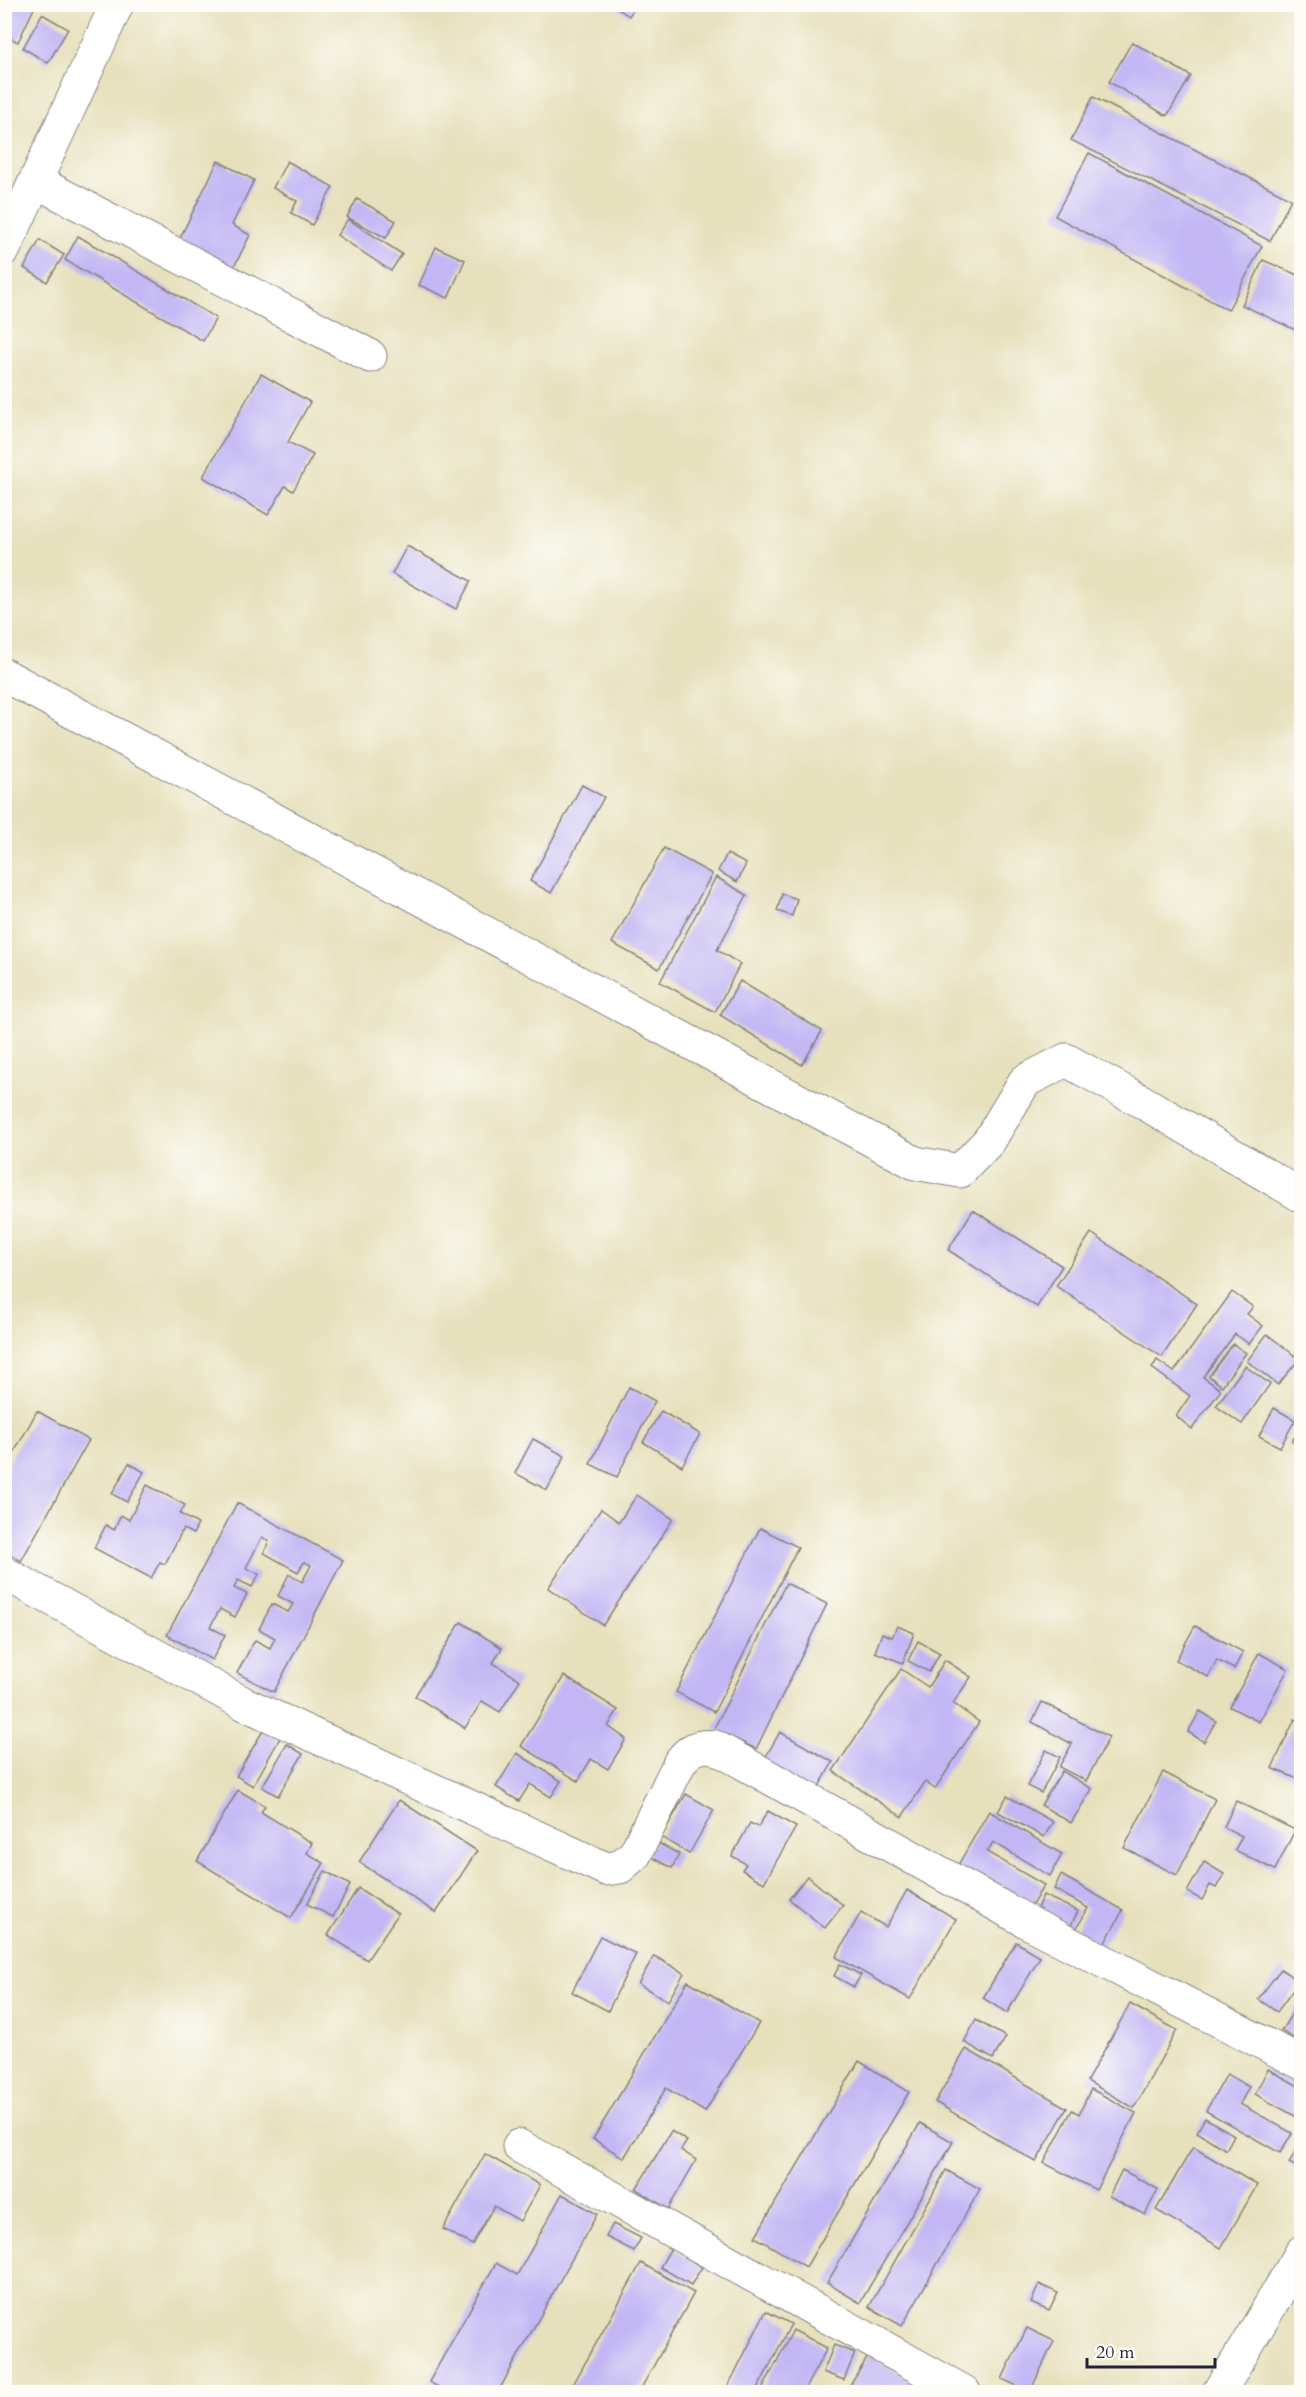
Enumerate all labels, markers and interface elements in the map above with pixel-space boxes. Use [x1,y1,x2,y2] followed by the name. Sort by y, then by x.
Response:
[1087,2331,1214,2369] scale bar
[1096,2340,1135,2365] text: 20 m

